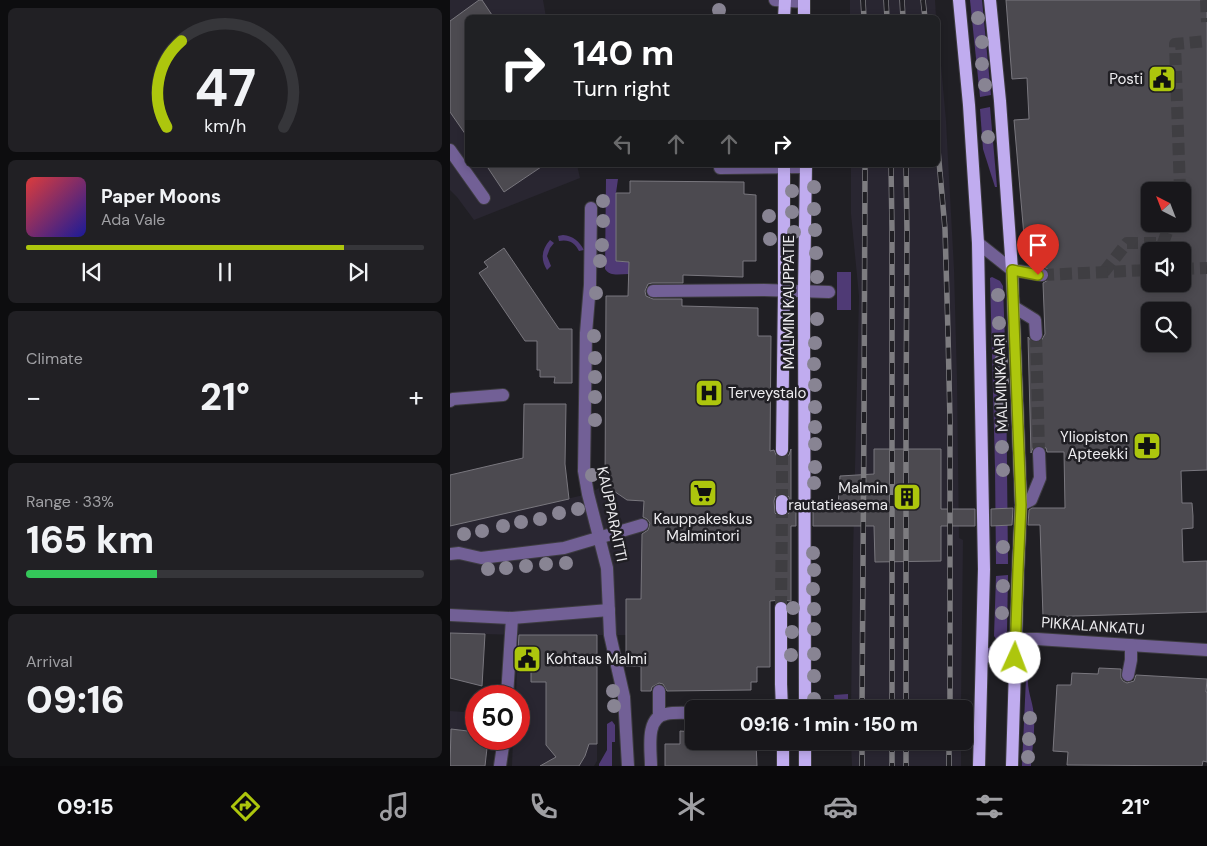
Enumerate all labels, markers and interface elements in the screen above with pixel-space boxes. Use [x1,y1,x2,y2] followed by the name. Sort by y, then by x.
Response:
[573,30,674,76] text: 140 m
[490,35,555,100] icon: right
[194,54,256,122] text: 47
[1147,64,1177,94] public building icon: Posti
[1109,69,1143,89] place label: Posti
[573,74,670,103] text: Turn right
[204,114,246,138] text: km/h
[609,130,637,158] icon: left
[662,130,690,158] icon: ahead
[715,130,743,158] icon: ahead
[768,130,796,158] icon: right
[1141,182,1191,232] north arrow
[1141,182,1191,352] map controls
[101,184,221,209] text: Paper Moons
[101,209,165,230] text: Ada Vale
[1017,224,1059,275] pin
[1024,231,1052,259] icon: arrive
[779,235,799,369] street label: MALMIN KAUPPATIE
[1141,242,1191,292] button: sound
[78,258,106,286] icon: previous
[211,258,239,286] icon: pause
[344,258,372,286] icon: next
[1141,302,1191,352] button: search
[989,334,1013,432] street label: MALMINKAARI
[26,348,83,369] text: Climate
[200,372,250,422] text: 21°
[694,378,724,408] hospital icon: Terveystalo
[26,379,41,416] text: −
[409,379,424,416] text: +
[728,383,806,403] place label: Terveystalo
[1060,427,1128,464] place label: Yliopiston Apteekki
[1132,431,1162,461] pharmacy icon: Yliopiston Apteekki
[592,465,632,563] street label: KAUPPARAITTI
[688,478,718,508] supermarket icon: Kauppakeskus Malmintori
[788,478,888,515] place label: Malmin rautatieasema
[892,482,922,512] building icon: Malmin rautatieasema
[26,491,114,512] text: Range · 33%
[654,509,752,546] place label: Kauppakeskus Malmintori
[26,515,154,565] text: 165 km
[1041,612,1145,640] street label: PIKKALANKATU
[988,631,1040,683] position arrow
[512,644,542,674] public building icon: Kohtaus Malmi
[546,649,647,669] place label: Kohtaus Malmi
[26,651,73,672] text: Arrival
[26,675,125,725] text: 09:16
[465,685,530,750] speed limit sign: 50
[740,712,918,737] text: 09:16 · 1 min · 150 m
[228,789,263,824] icon: directions
[377,789,412,824] icon: music
[526,789,561,824] icon: phone
[674,789,709,824] icon: climate
[823,789,858,824] icon: car
[972,789,1007,824] icon: filters
[57,792,114,821] text: 09:15
[1121,792,1150,821] text: 21°

